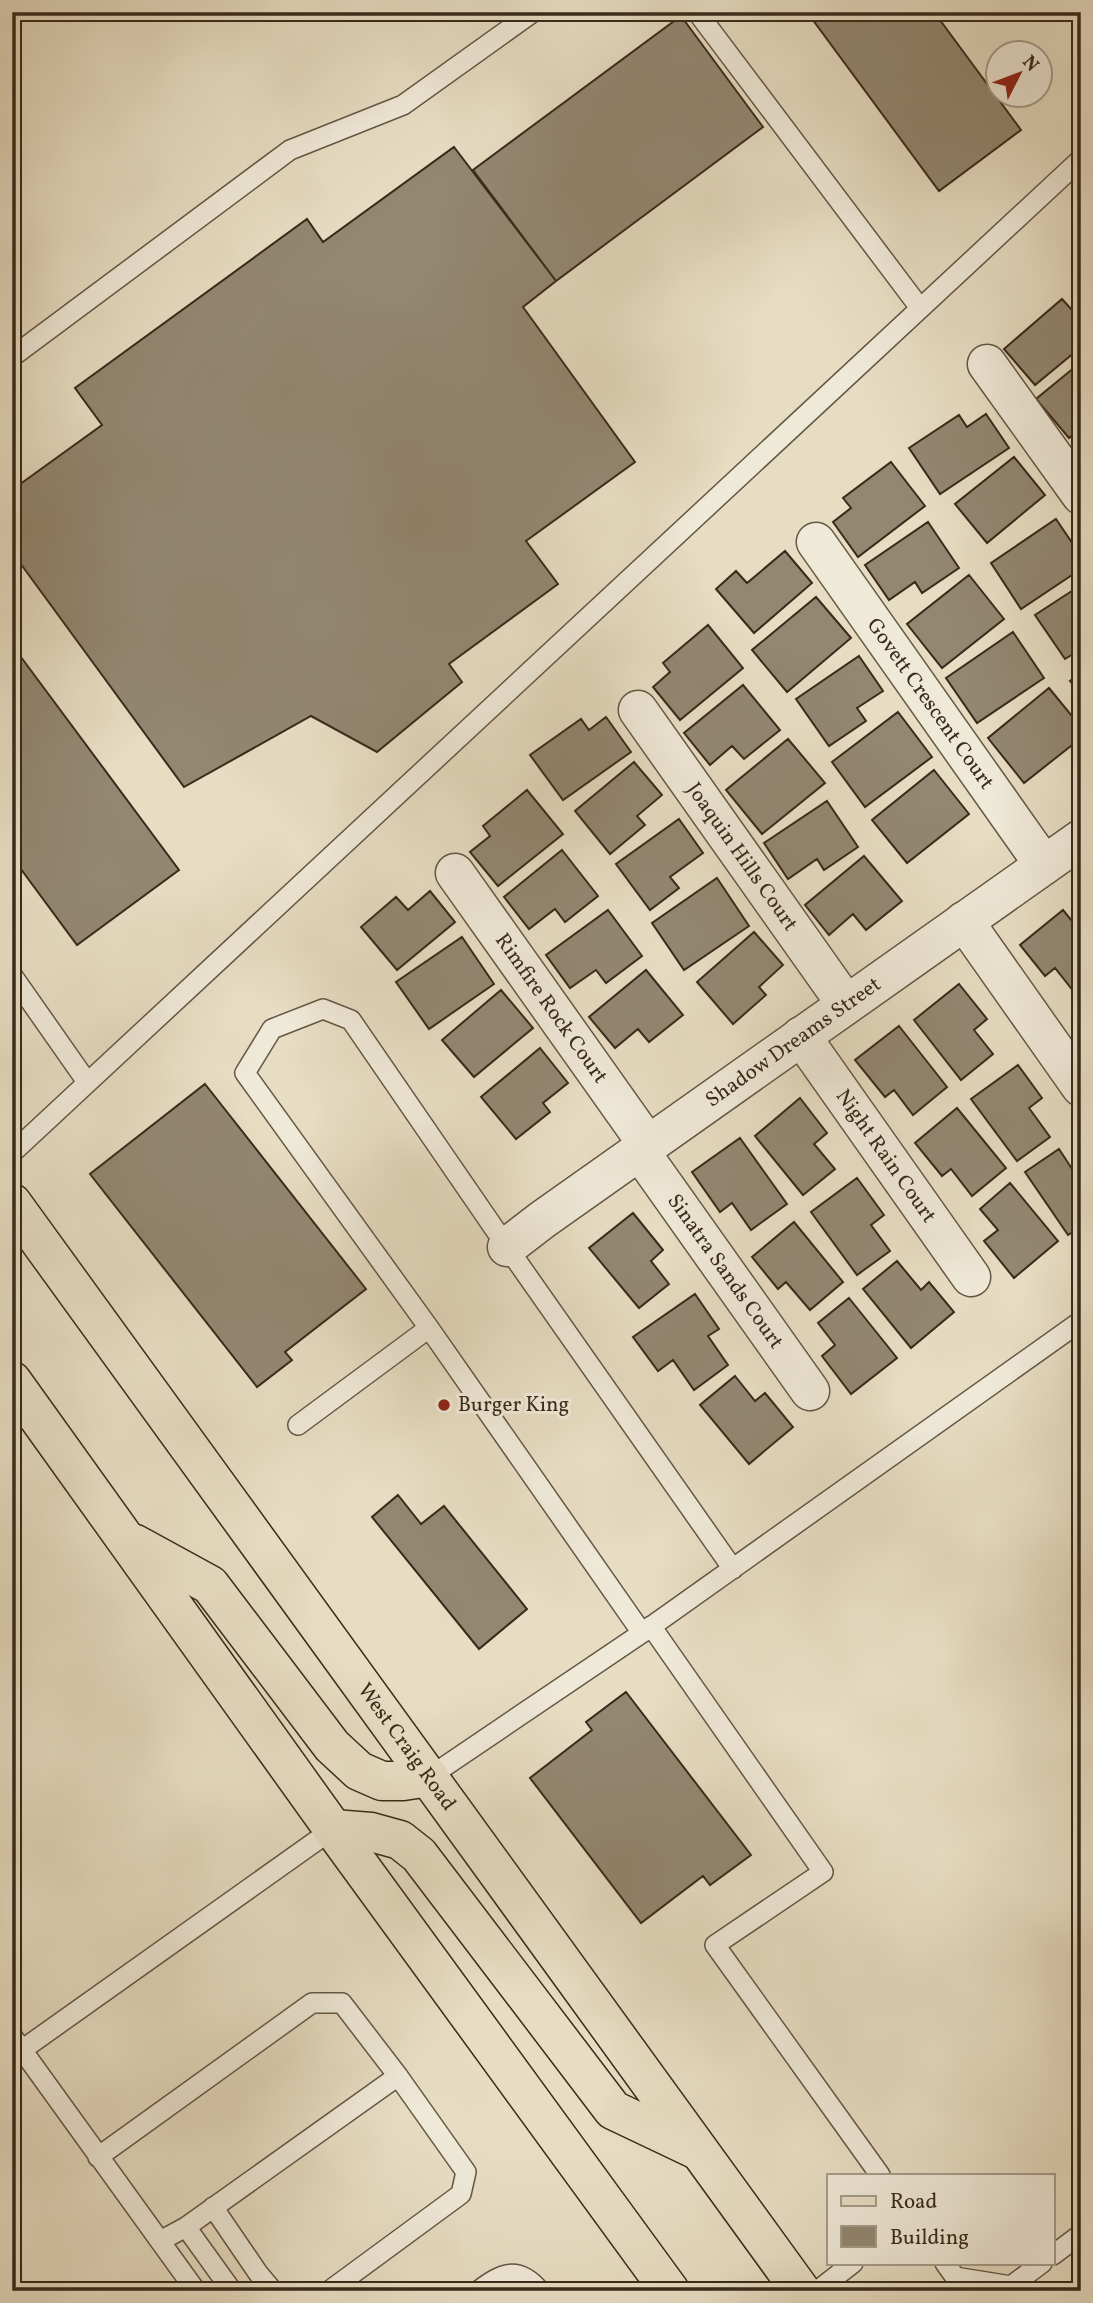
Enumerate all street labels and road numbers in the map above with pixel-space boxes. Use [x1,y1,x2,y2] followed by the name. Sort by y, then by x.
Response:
[860,612,1001,795] street label: Govett Crescent Court
[679,777,805,937] street label: Joaquin Hills Court
[488,927,614,1089] street label: Rimfire Rock Court
[700,970,887,1114] street label: Shadow Dreams Street
[828,1083,943,1229] street label: Night Rain Court
[660,1188,790,1355] street label: Sinatra Sands Court
[350,1677,463,1817] street label: West Craig Road

